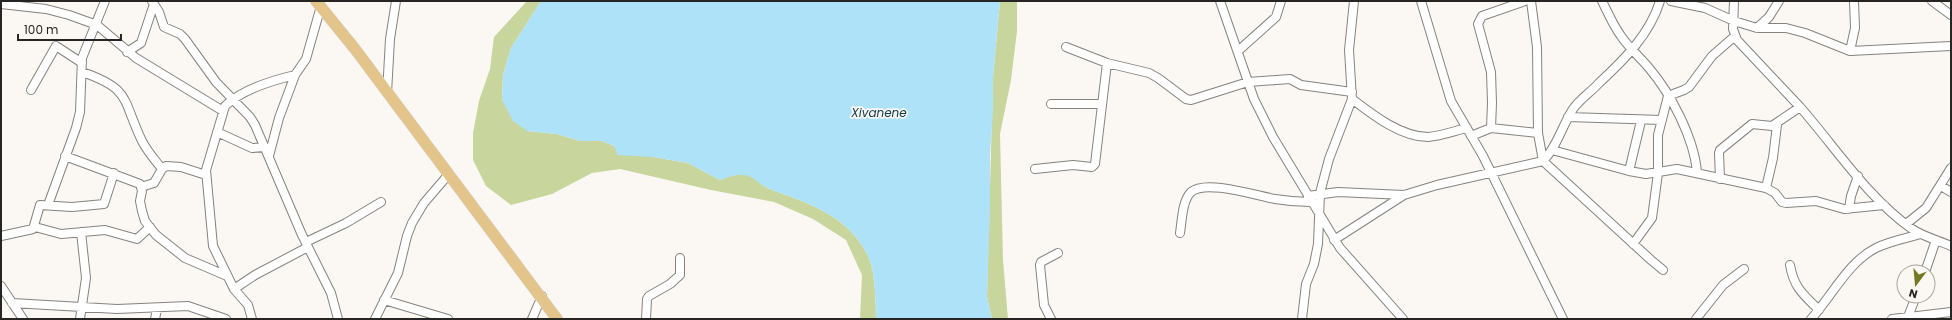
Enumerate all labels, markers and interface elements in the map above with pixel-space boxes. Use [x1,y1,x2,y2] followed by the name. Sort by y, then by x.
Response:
[18,16,121,42] scale bar
[24,21,58,38] text: 100 m
[850,104,907,121] water label: Xivanene
[1896,264,1936,304] north arrow
[1907,285,1919,302] text: N

